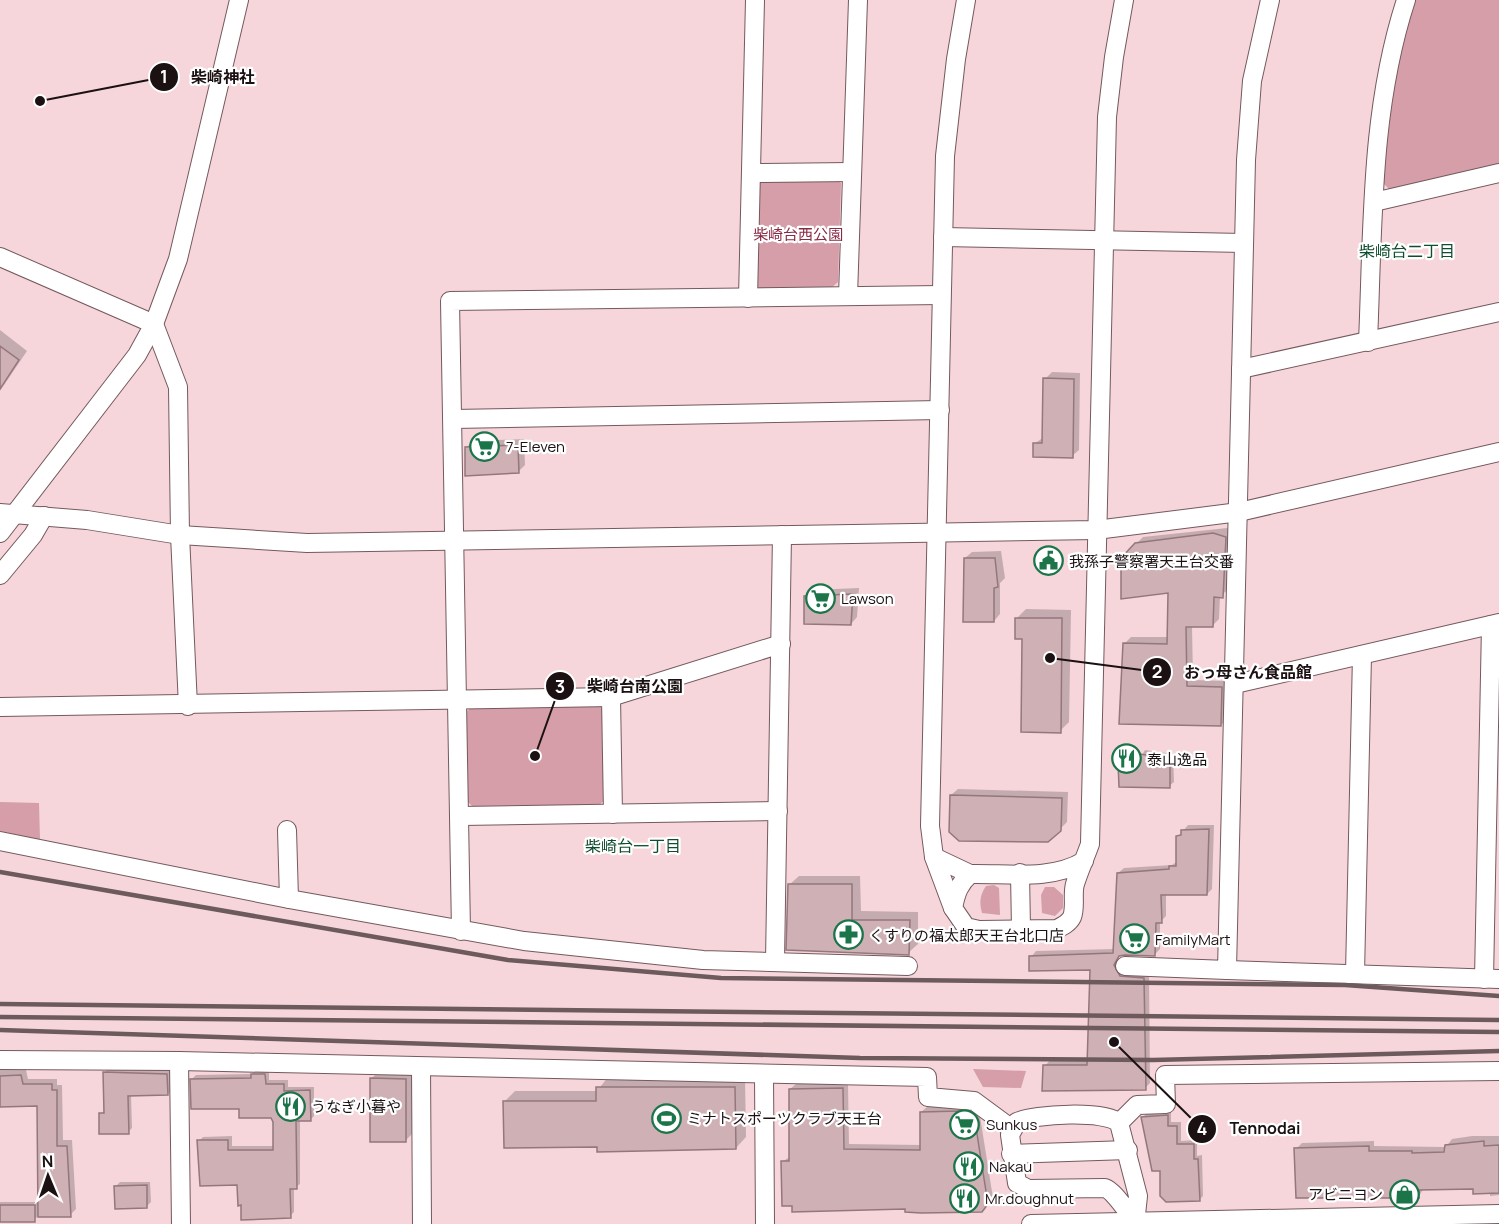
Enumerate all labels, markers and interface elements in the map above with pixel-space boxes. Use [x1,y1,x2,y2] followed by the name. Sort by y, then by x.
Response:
[149,60,267,94] callout: 柴崎神社
[160,64,168,88] text: 1
[191,66,255,88] text: 柴崎神社
[753,224,843,245] park label: 柴崎台西公園
[1359,240,1455,262] district label: 柴崎台二丁目
[469,430,501,462] supermarket icon: 7-Eleven
[506,436,565,457] place label: 7-Eleven
[1032,545,1064,577] public building icon: 我孫子警察署天王台交番
[1069,551,1234,572] place label: 我孫子警察署天王台交番
[804,582,836,614] supermarket icon: Lawson
[841,588,894,609] place label: Lawson
[1142,655,1324,689] callout: おっ母さん食品館
[1152,659,1162,683] text: 2
[1184,661,1312,683] text: おっ母さん食品館
[545,669,695,703] callout: 柴崎台南公園
[555,674,565,698] text: 3
[587,675,683,697] text: 柴崎台南公園
[1110,743,1142,775] restaurant icon: 泰山逸品
[1147,749,1207,770] place label: 泰山逸品
[585,835,681,857] district label: 柴崎台一丁目
[832,919,864,951] pharmacy icon: くすりの福太郎天王台北口店
[1118,923,1150,955] supermarket icon: FamilyMart
[869,925,1064,946] place label: くすりの福太郎天王台北口店
[1155,929,1231,950] place label: FamilyMart
[274,1090,306,1122] restaurant icon: うなぎ小暮や
[311,1096,401,1117] place label: うなぎ小暮や
[650,1102,682,1134] sports icon: ミナトスポーツクラブ天王台
[687,1108,882,1129] place label: ミナトスポーツクラブ天王台
[949,1108,981,1140] supermarket icon: Sunkus
[1187,1112,1313,1146] callout: Tennodai
[986,1114,1037,1135] place label: Sunkus
[1197,1116,1208,1140] text: 4
[1229,1117,1301,1139] text: Tennodai
[18,1146,78,1206] north arrow
[41,1150,54,1172] text: N
[952,1150,984,1182] restaurant icon: Nakau
[989,1156,1032,1177] place label: Nakau
[1388,1178,1420,1210] shop icon: アビニヨン
[948,1182,980,1214] restaurant icon: Mr.doughnut
[1308,1184,1383,1205] place label: アビニヨン
[985,1188,1074,1209] place label: Mr.doughnut

